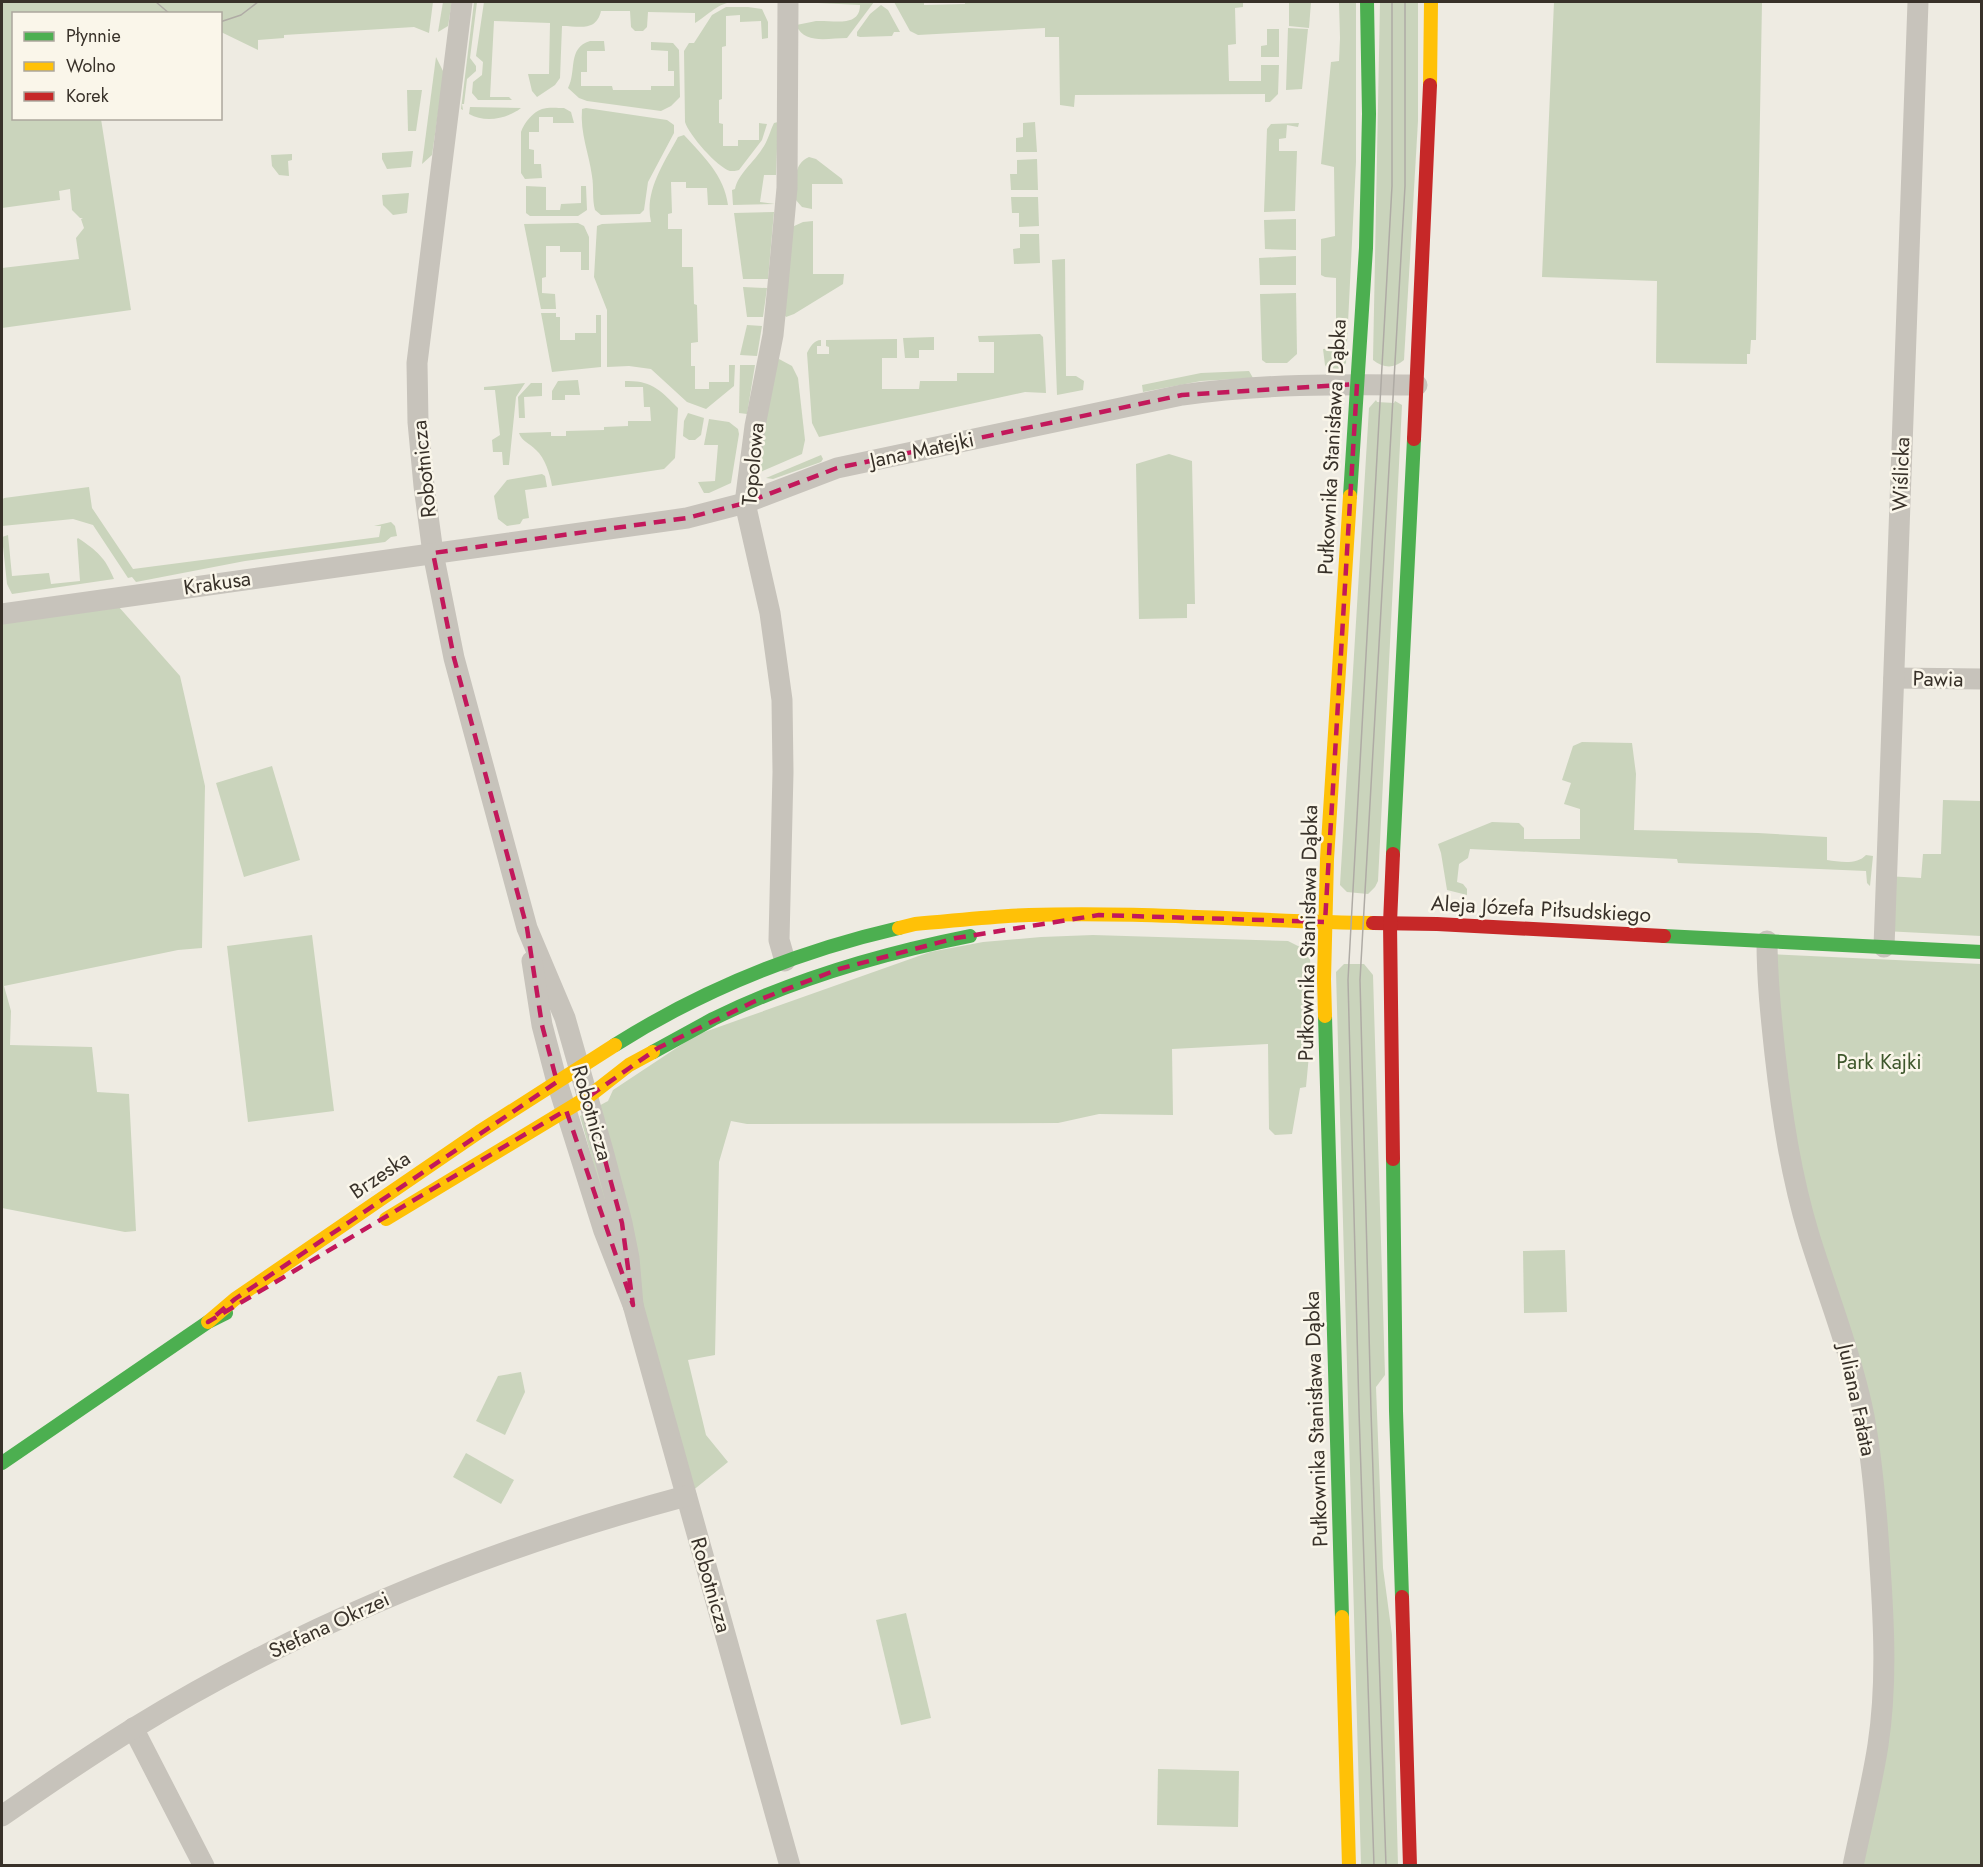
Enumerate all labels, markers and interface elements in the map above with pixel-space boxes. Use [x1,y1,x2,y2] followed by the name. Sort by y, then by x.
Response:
[12,12,222,120] legend
[66,23,121,49] text: Płynnie
[66,53,116,79] text: Wolno
[66,83,109,109] text: Korek
[1310,318,1354,576] street label: Pułkownika Stanisława Dąbka
[404,419,444,519] street label: Robotnicza
[734,421,772,507] street label: Topolowa
[864,424,977,476] street label: Jana Matejki
[1885,436,1917,512] street label: Wiślicka
[181,563,253,603] street label: Krakusa
[1912,664,1964,694] street label: Pawia
[1291,805,1325,1061] street label: Pułkownika Stanisława Dąbka
[1430,888,1652,930] street label: Aleja Józefa Piłsudskiego
[1836,1047,1922,1077] park label: Park Kajki
[564,1062,620,1164] street label: Robotnicza
[344,1144,416,1206] street label: Brzeska
[1297,1290,1335,1548] street label: Pułkownika Stanisława Dąbka
[1830,1338,1884,1459] street label: Juliana Fałata
[683,1534,739,1636] street label: Robotnicza
[264,1584,394,1666] street label: Stefana Okrzei

